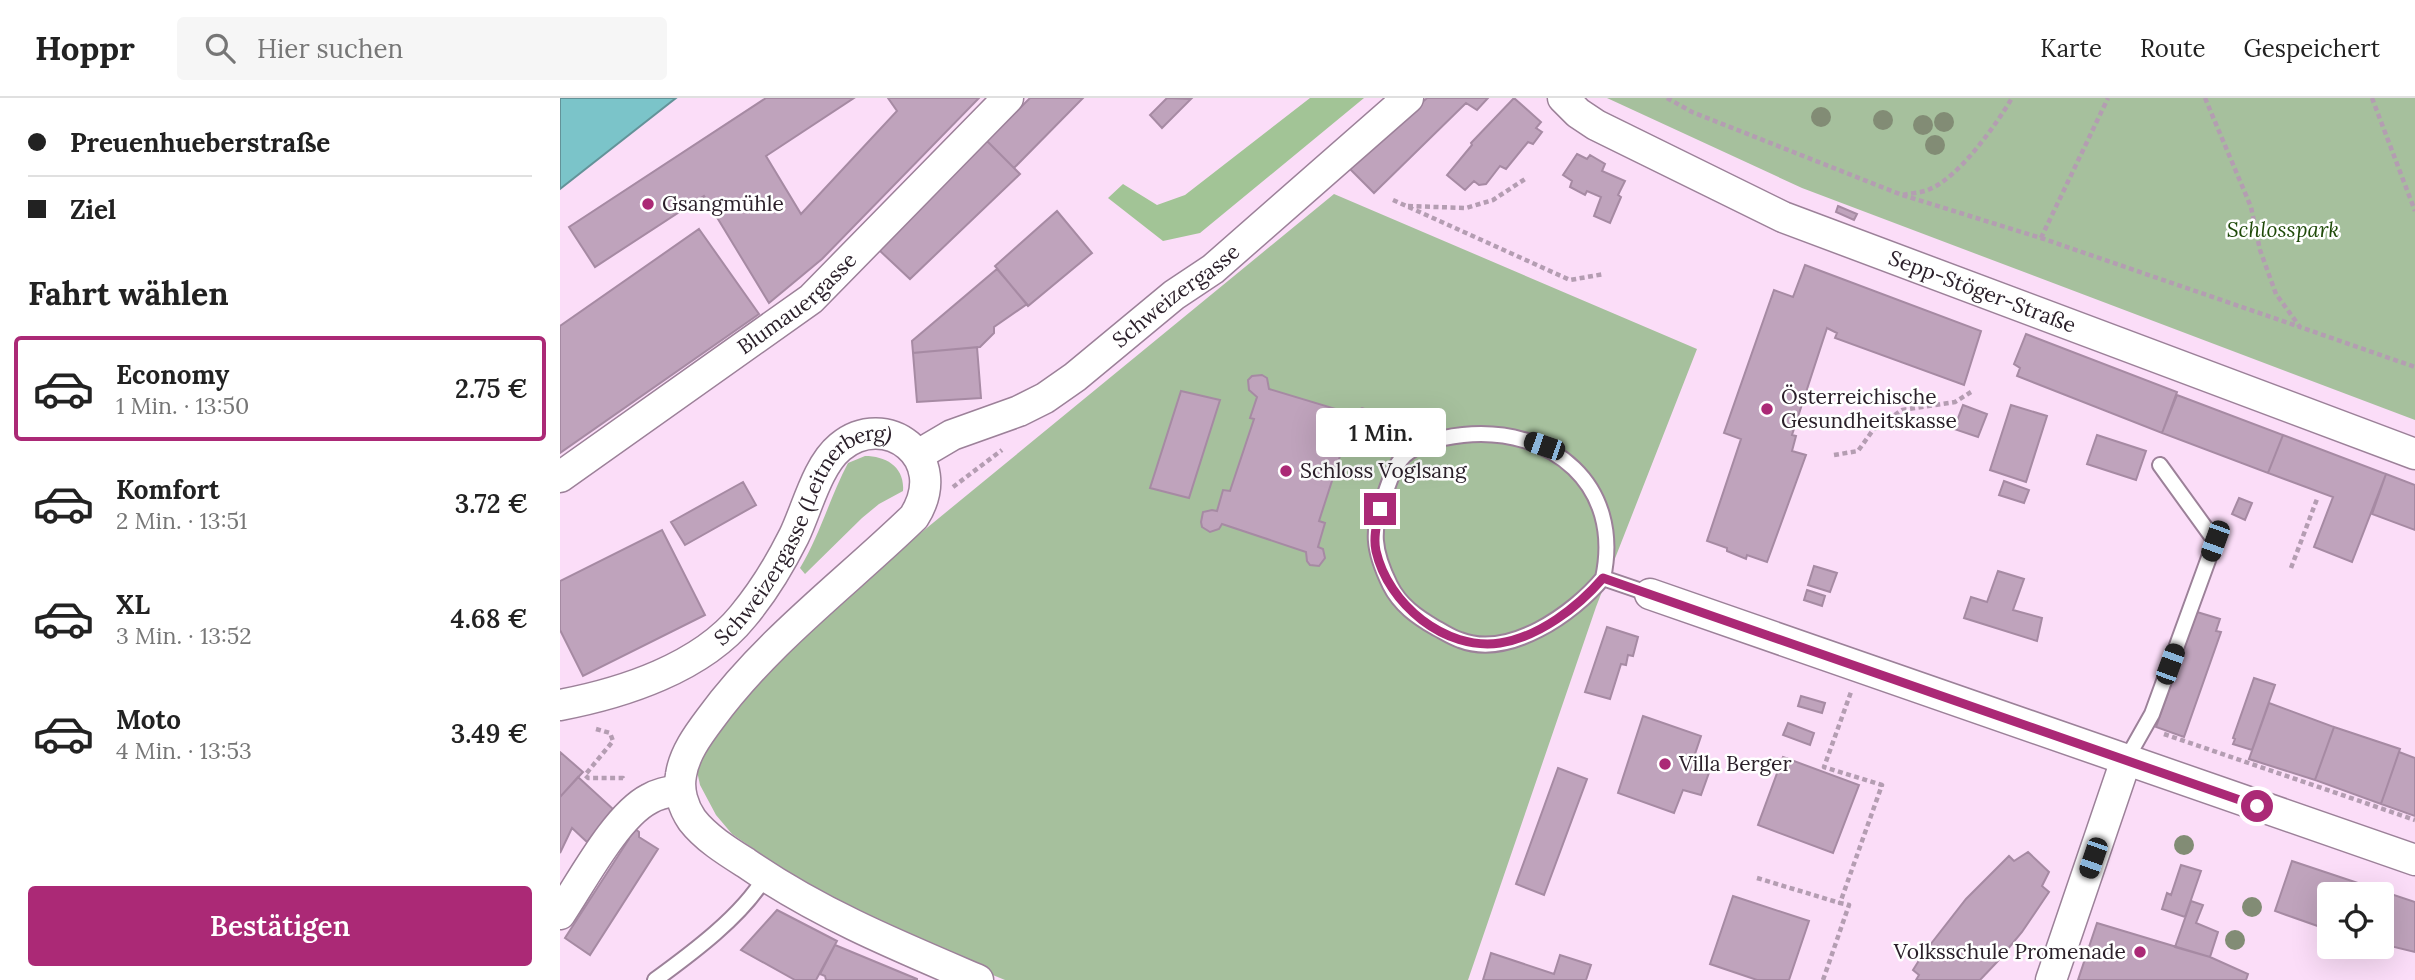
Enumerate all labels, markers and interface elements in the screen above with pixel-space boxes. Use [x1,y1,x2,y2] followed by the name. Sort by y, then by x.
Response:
[177,17,667,80] search box
[35,27,135,69] text: Hoppr
[201,29,239,67] icon: search
[257,32,403,65] text: Hier suchen
[2040,33,2102,64] text: Karte
[2140,33,2206,64] text: Route
[2244,33,2380,64] text: Gespeichert
[70,126,330,159] text: Preuenhueberstraße
[662,190,784,217] place label: Gsangmühle
[70,193,116,226] text: Ziel
[640,196,656,212] marker: Gsangmühle
[2227,216,2339,243] park label: Schlosspark
[1107,238,1245,353] street label: Schweizergasse
[1885,244,2080,339] street label: Sepp-Stöger-Straße
[732,247,862,360] street label: Blumauergasse
[28,273,229,314] text: Fahrt wählen
[32,357,95,420] icon: car
[116,358,229,391] text: Economy
[455,372,528,405] text: 2.75 €
[1781,383,1957,434] place label: Österreichische Gesundheitskasse
[116,391,249,420] text: 1 Min. · 13:50
[1759,401,1775,417] marker: Österreichische Gesundheitskasse
[1315,408,1445,456] callout: 1 Min.
[1349,418,1413,447] text: 1 Min.
[708,419,895,651] street label: Schweizergasse (Leitnerberg)
[1521,429,1568,463] car
[1300,457,1467,484] place label: Schloss Voglsang
[1278,463,1294,479] marker: Schloss Voglsang
[32,472,95,535] icon: car
[116,473,220,506] text: Komfort
[455,487,528,520] text: 3.72 €
[1364,493,1396,525] route end
[116,506,247,535] text: 2 Min. · 13:51
[2198,518,2233,564] car
[32,587,95,650] icon: car
[116,588,150,621] text: XL
[451,602,528,635] text: 4.68 €
[116,621,252,650] text: 3 Min. · 13:52
[2153,641,2188,687] car
[32,702,95,765] icon: car
[116,703,181,736] text: Moto
[451,717,528,750] text: 3.49 €
[116,736,252,765] text: 4 Min. · 13:53
[1678,750,1792,777] place label: Villa Berger
[1657,756,1673,772] marker: Villa Berger
[2241,790,2273,822] route start
[2077,835,2110,881] car
[2317,882,2394,959] map controls
[2317,882,2394,959] button: locate
[28,886,532,966] button: Bestätigen
[1893,938,2126,965] place label: Volksschule Promenade
[2132,944,2148,960] marker: Volksschule Promenade

